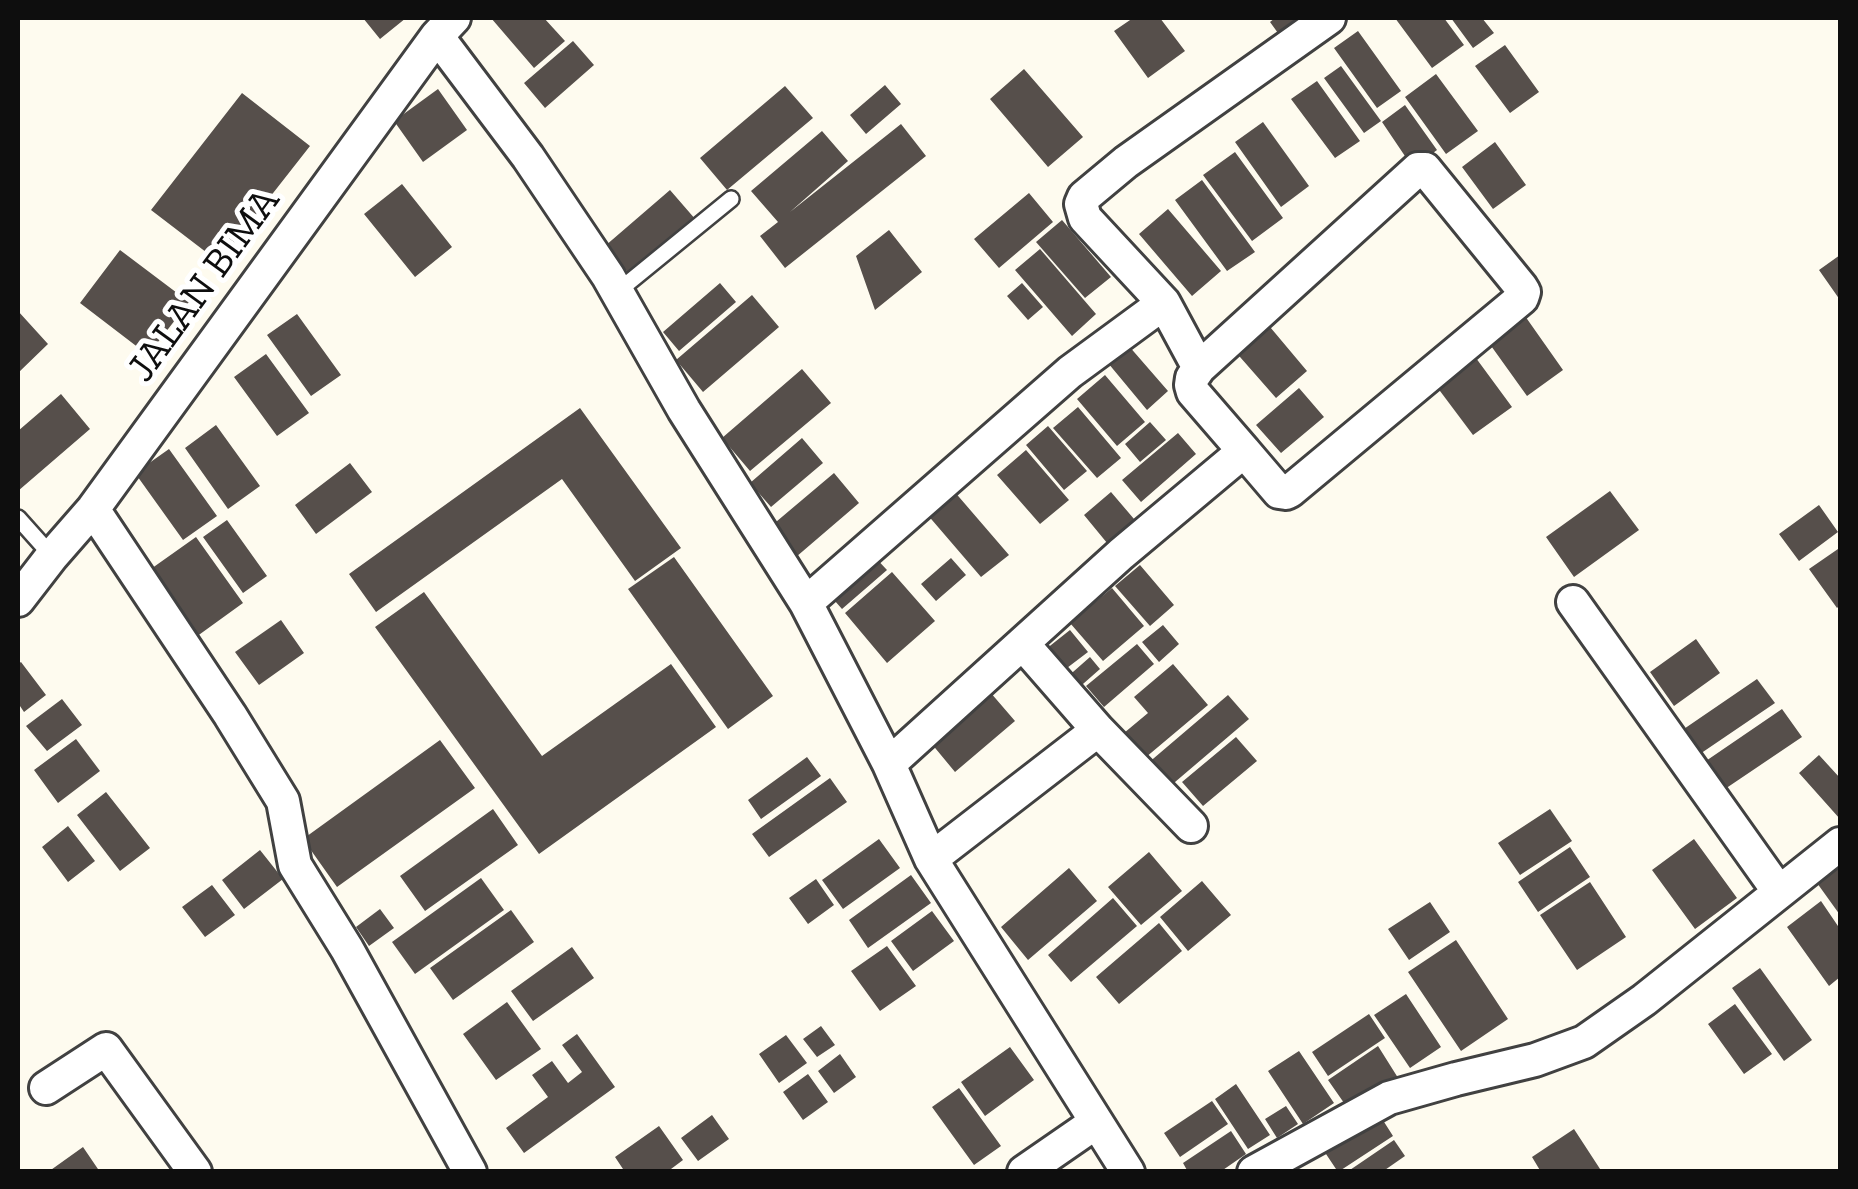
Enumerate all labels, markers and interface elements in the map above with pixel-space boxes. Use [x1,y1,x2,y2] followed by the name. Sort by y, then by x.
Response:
[118,179,290,391] street label: JALAN BIMA

